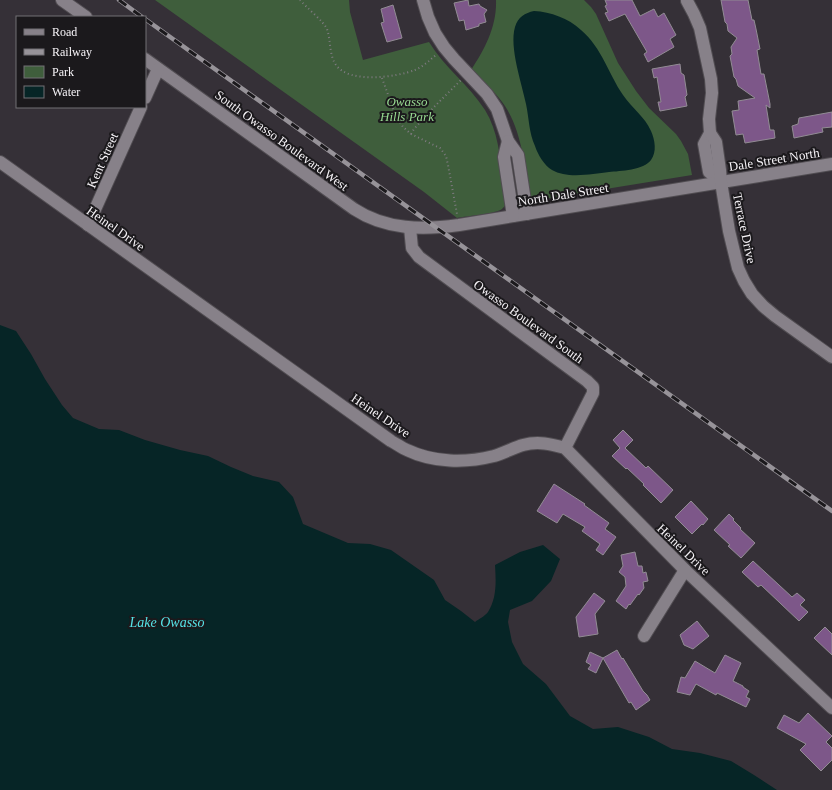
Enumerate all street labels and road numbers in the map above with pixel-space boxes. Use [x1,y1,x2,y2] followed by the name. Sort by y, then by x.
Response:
[212,87,351,194] street label: South Owasso Boulevard West
[84,130,121,190] street label: Kent Street
[728,145,821,174] street label: Dale Street North
[517,180,610,209] street label: North Dale Street
[730,192,759,265] street label: Terrace Drive
[84,203,148,254] street label: Heinel Drive
[471,276,587,367] street label: Owasso Boulevard South
[349,390,413,441] street label: Heinel Drive
[654,521,713,578] street label: Heinel Drive

